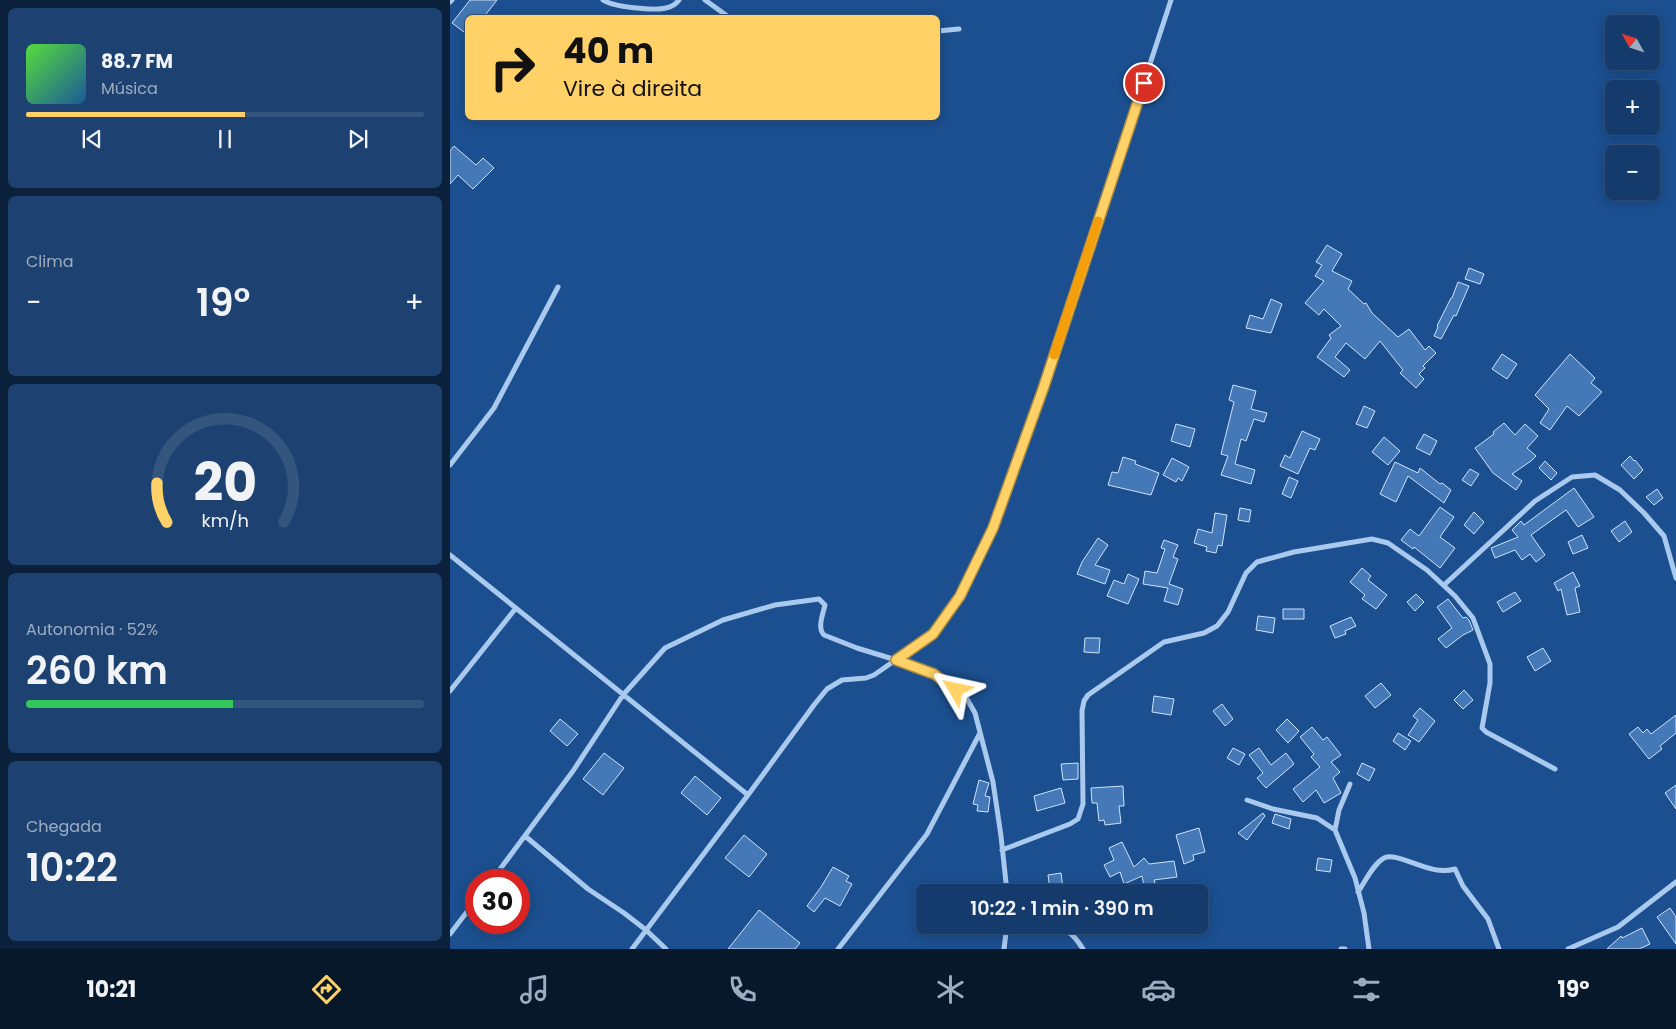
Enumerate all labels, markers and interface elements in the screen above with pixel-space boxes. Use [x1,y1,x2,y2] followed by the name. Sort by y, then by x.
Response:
[1605,15,1660,70] north arrow
[1605,15,1660,200] map controls
[563,26,654,75] text: 40 m
[480,35,545,100] icon: right
[101,48,173,75] text: 88.7 FM
[1123,62,1165,104] pin
[1130,69,1158,97] icon: arrive
[563,73,702,104] text: Vire à direita
[101,77,158,100] text: Música
[1605,80,1660,135] button: +
[78,125,106,153] icon: previous
[211,125,239,153] icon: pause
[344,125,372,153] icon: next
[1605,145,1660,200] button: −
[26,250,74,273] text: Clima
[196,276,250,329] text: 19°
[26,283,41,322] text: −
[405,283,424,322] text: +
[193,446,257,519] text: 20
[201,508,249,533] text: km/h
[26,618,158,641] text: Autonomia · 52%
[26,644,168,697] text: 260 km
[929,663,981,715] position arrow
[26,815,102,838] text: Chegada
[26,841,118,894] text: 10:22
[465,869,530,934] speed limit sign: 30
[970,895,1154,922] text: 10:22 · 1 min · 390 m
[309,972,344,1007] icon: directions
[517,972,552,1007] icon: music
[725,972,760,1007] icon: phone
[933,972,968,1007] icon: climate
[1141,972,1176,1007] icon: car
[1349,972,1384,1007] icon: filters
[87,974,136,1005] text: 10:21
[1557,974,1589,1005] text: 19°

